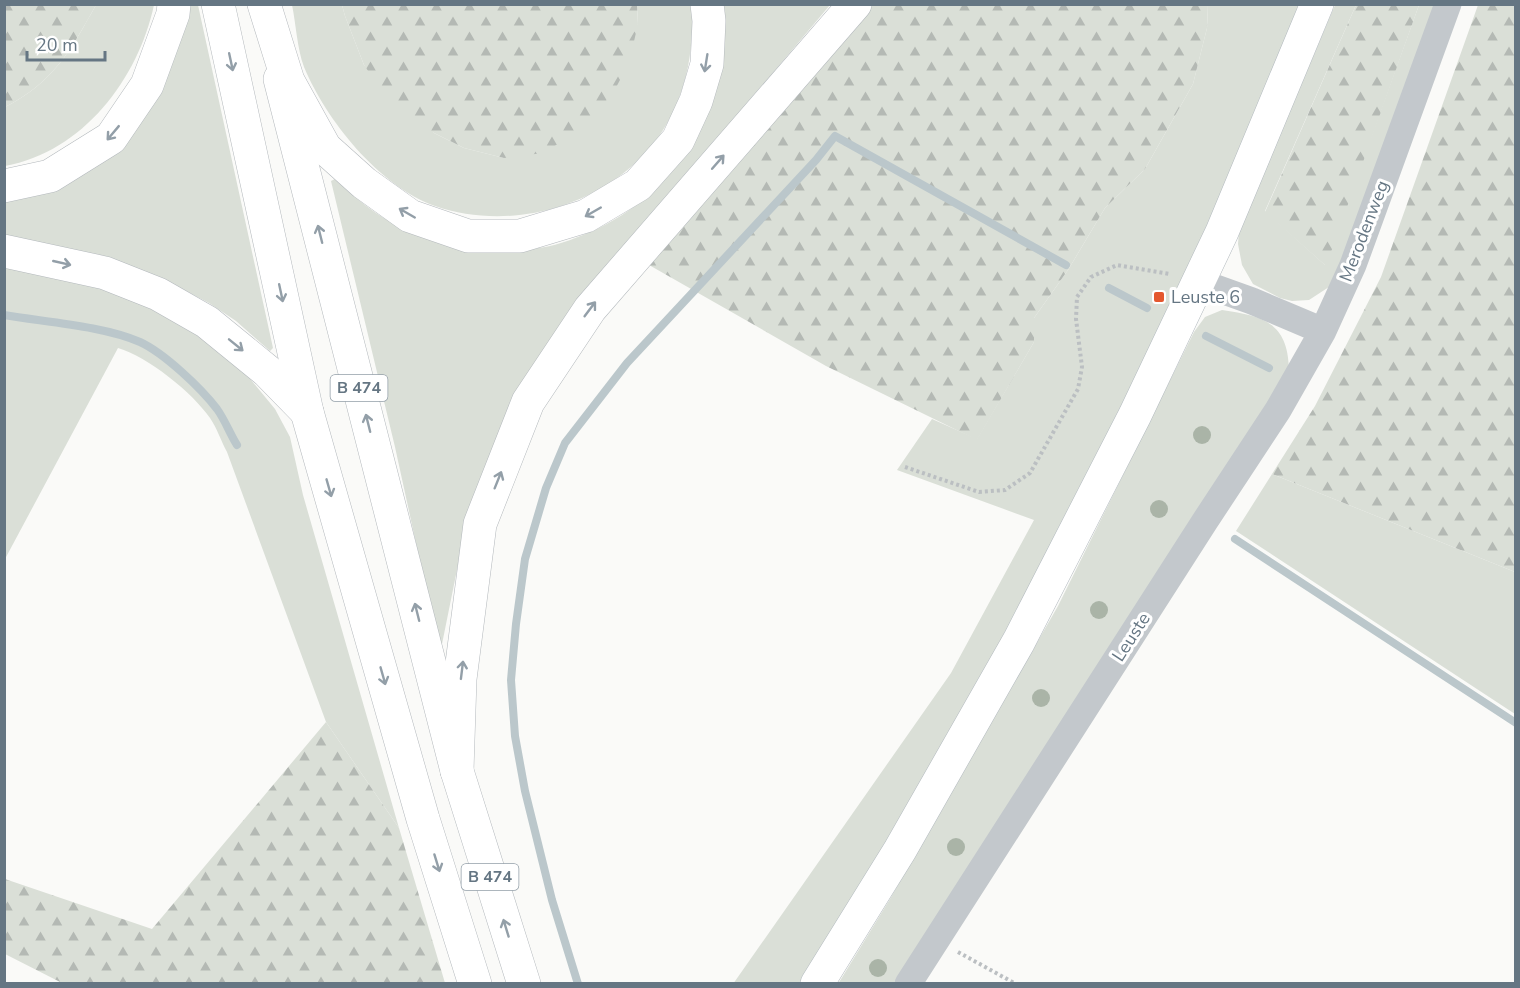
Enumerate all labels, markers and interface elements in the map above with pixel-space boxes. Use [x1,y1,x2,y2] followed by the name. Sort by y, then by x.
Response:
[27,24,105,62] scale bar
[36,33,78,57] text: 20 m
[225,52,237,71] one-way arrow
[701,52,712,72] one-way arrow
[106,125,120,140] one-way arrow
[711,155,725,170] one-way arrow
[1334,177,1394,285] street label: Merodenweg
[585,206,602,218] one-way arrow
[399,207,416,219] one-way arrow
[314,225,326,244] one-way arrow
[52,258,71,270] one-way arrow
[276,283,288,302] one-way arrow
[1171,285,1240,309] place label: Leuste 6
[1152,290,1166,304] marker: Leuste 6
[584,302,597,318] one-way arrow
[228,338,243,352] one-way arrow
[330,375,388,401] road number: B 474
[362,414,374,433] one-way arrow
[493,471,504,490] one-way arrow
[324,478,335,497] one-way arrow
[410,603,422,622] one-way arrow
[1106,608,1156,666] street label: Leuste
[456,661,467,681] one-way arrow
[377,666,389,685] one-way arrow
[432,853,443,872] one-way arrow
[462,864,518,890] road number: B 474
[500,919,511,938] one-way arrow

